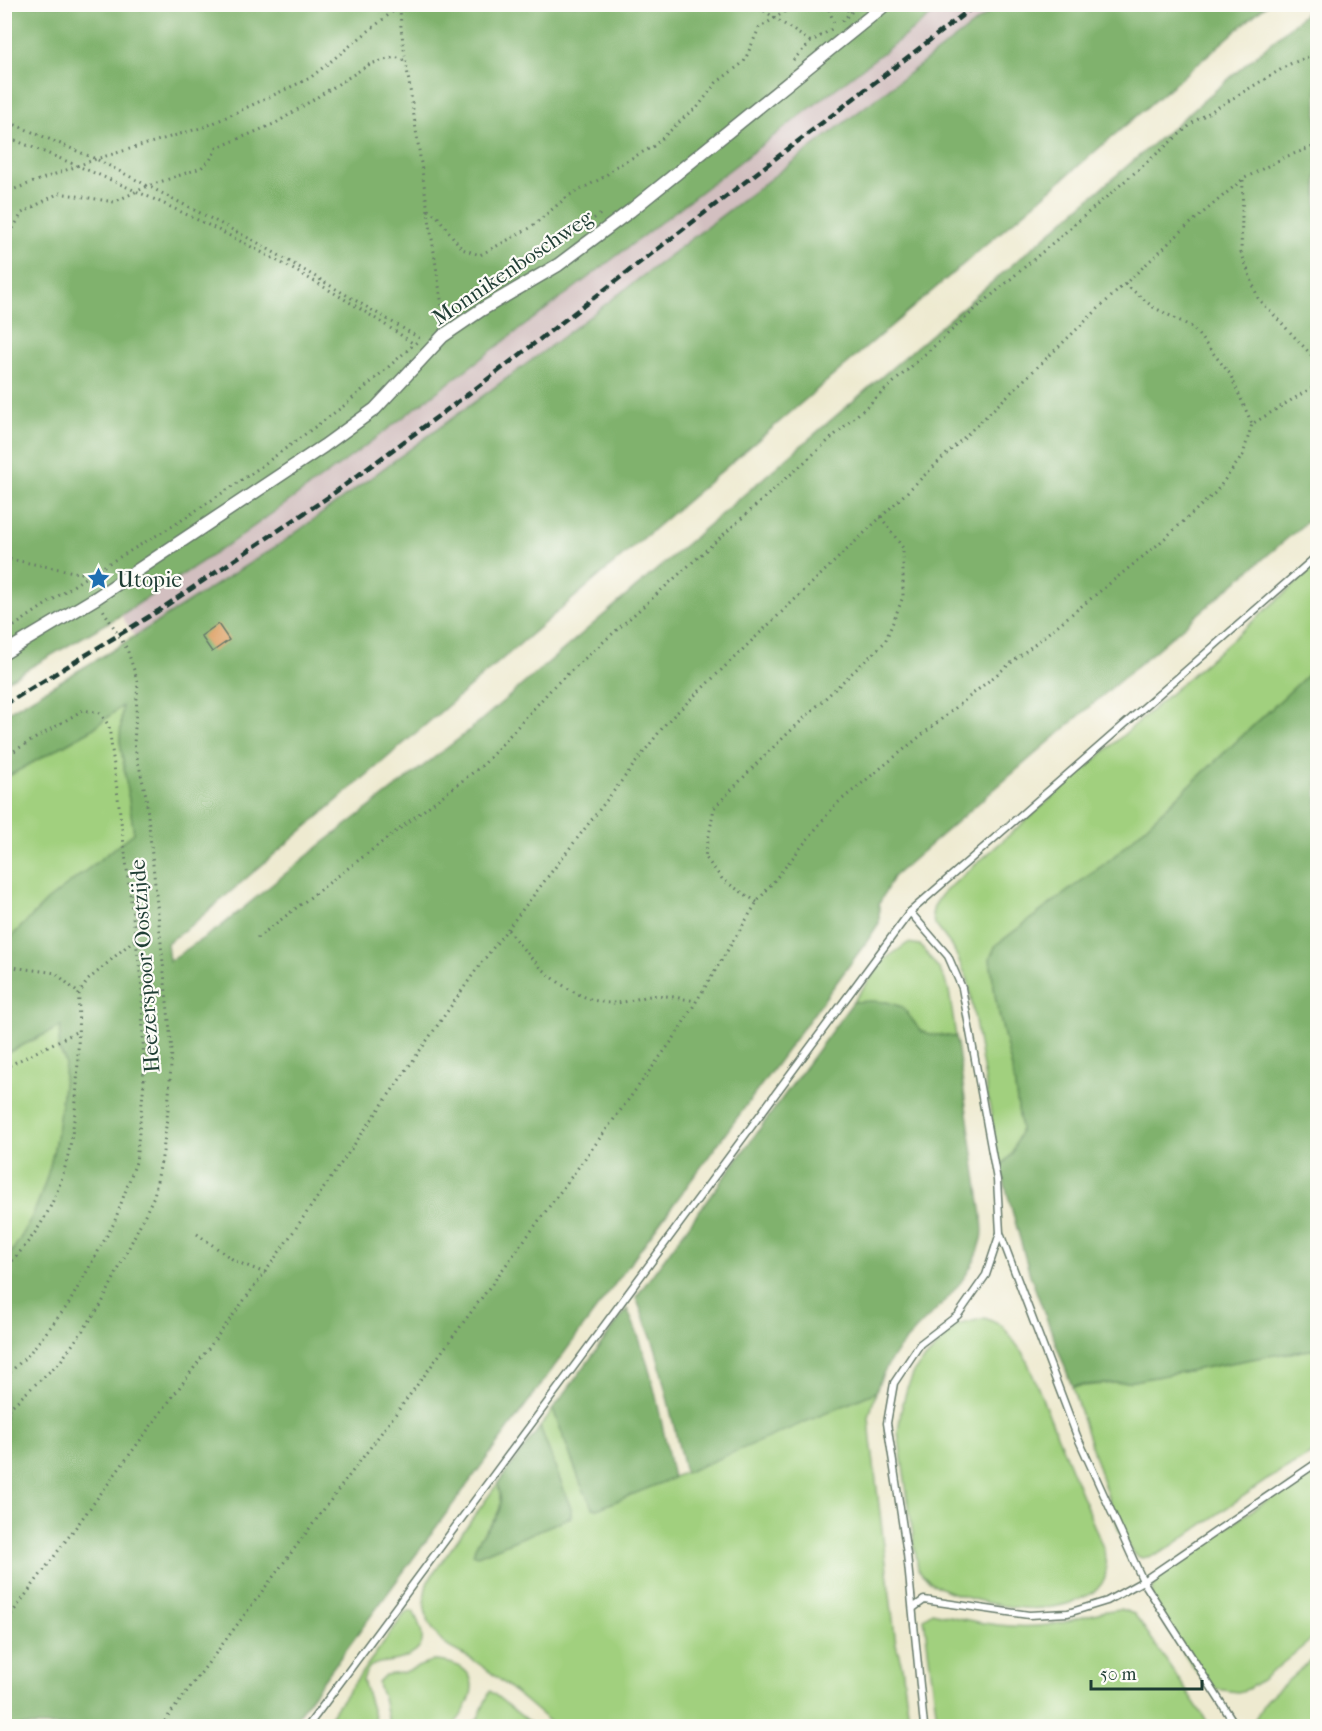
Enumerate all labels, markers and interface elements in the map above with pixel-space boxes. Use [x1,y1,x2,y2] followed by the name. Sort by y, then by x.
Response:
[427,204,598,331] street label: Monnikenboschweg
[86,566,112,592] place icon: Utopie
[117,567,182,593] place label: Utopie
[125,858,165,1074] street label: Heezerspoor Oostzijde
[1091,1653,1202,1691] scale bar
[1100,1664,1137,1685] text: 50 m

